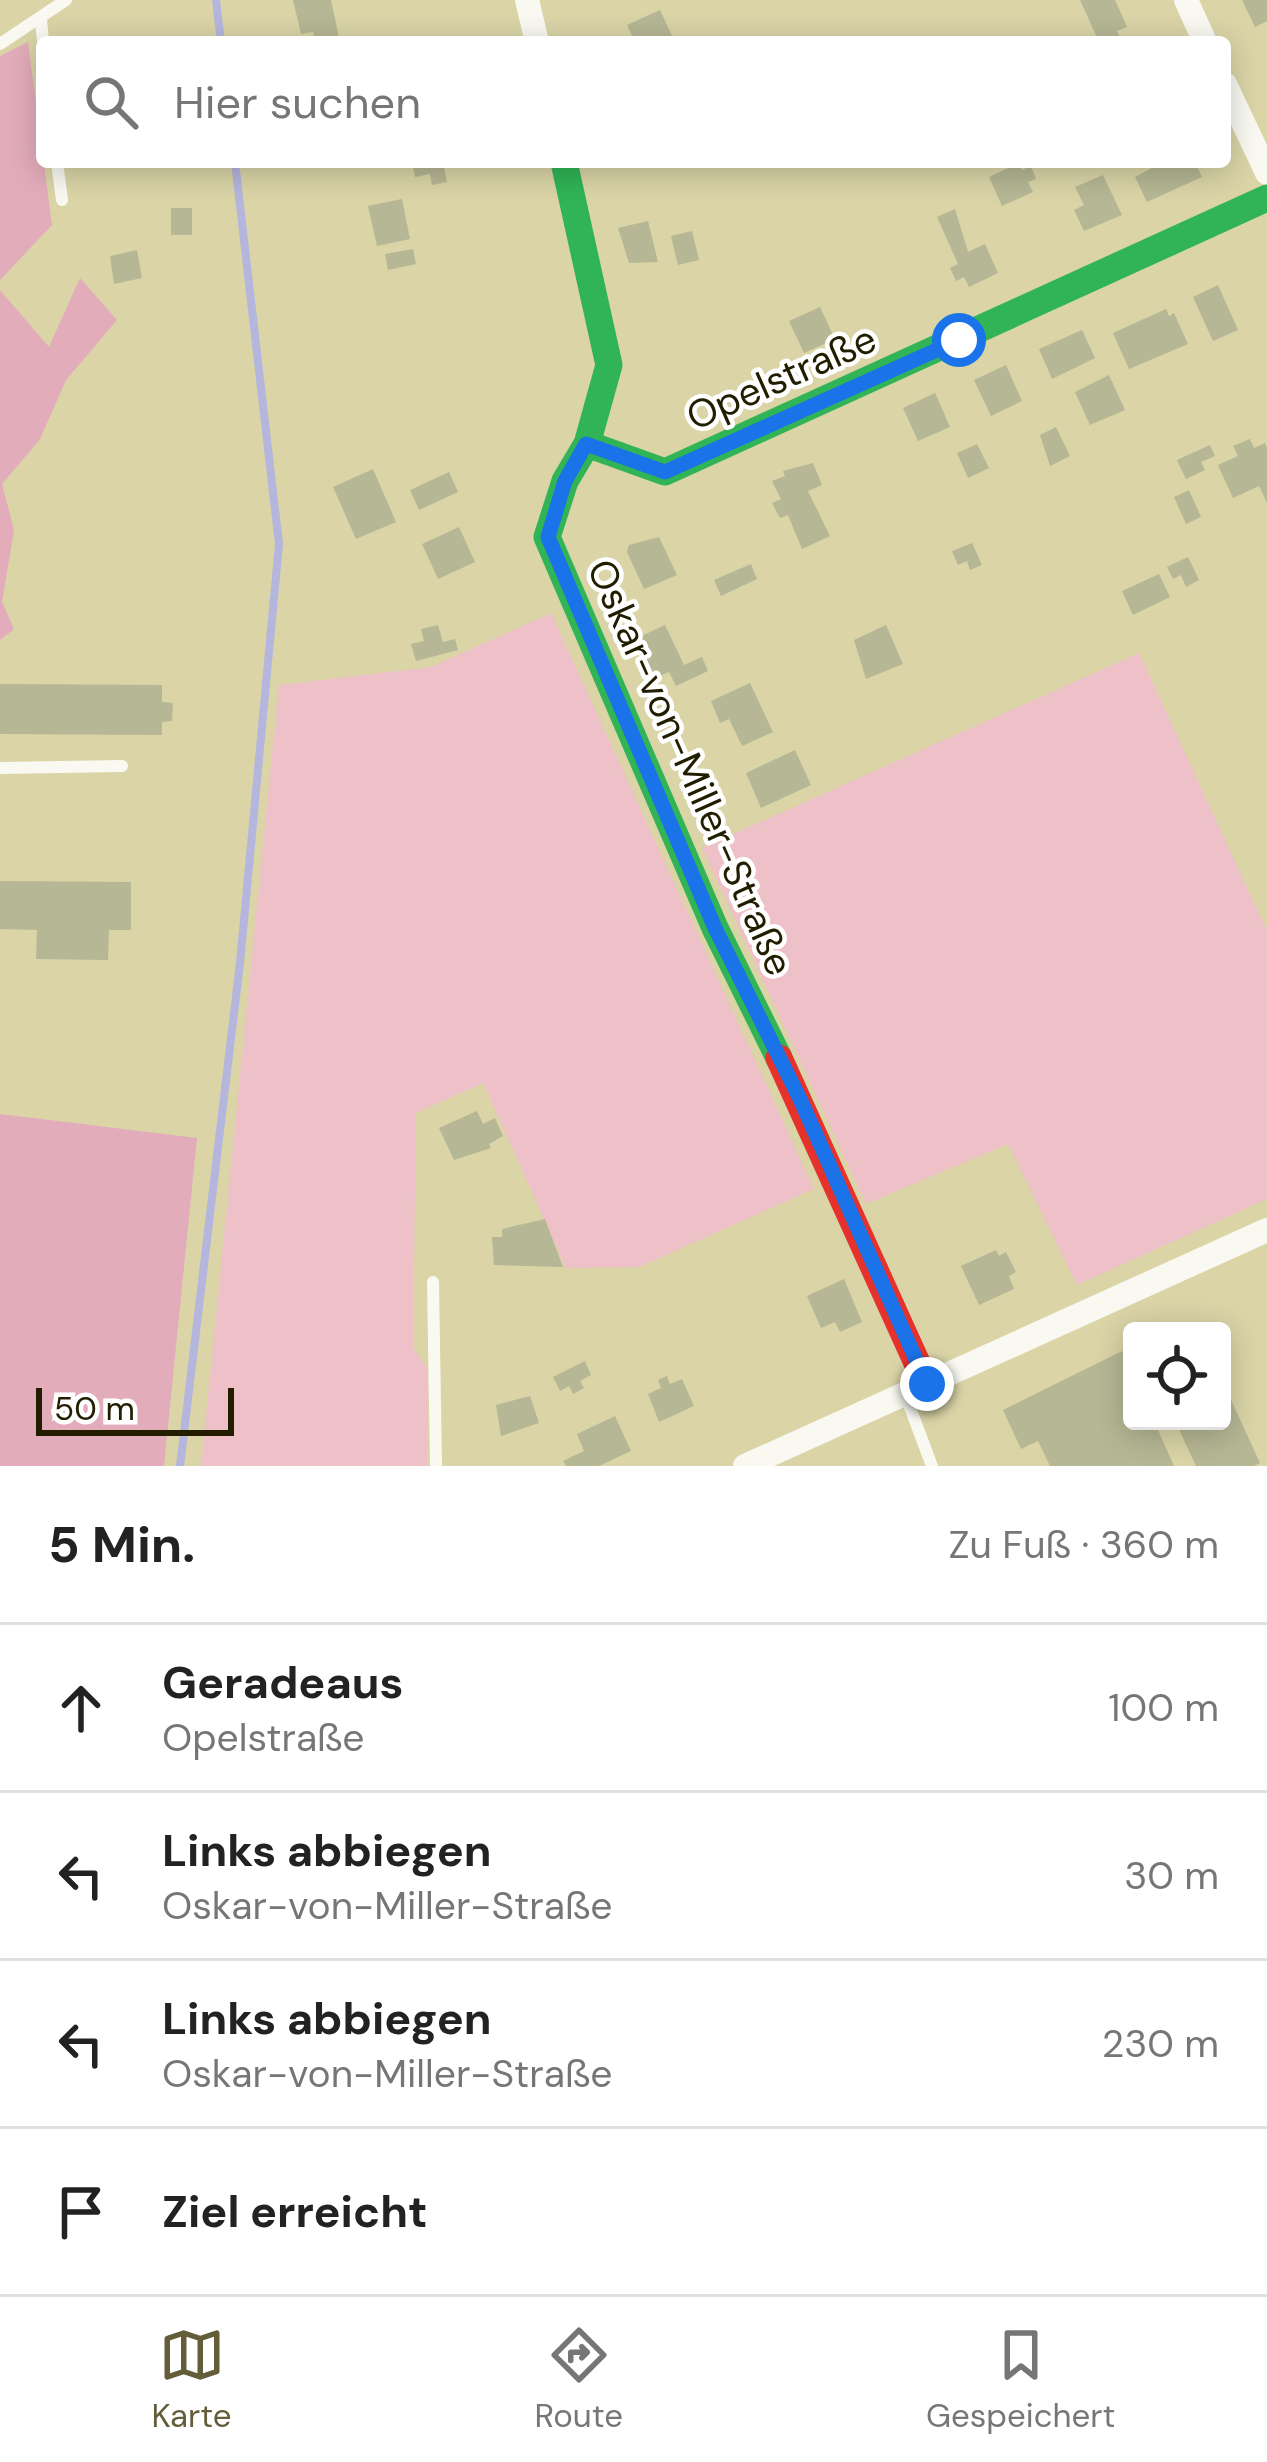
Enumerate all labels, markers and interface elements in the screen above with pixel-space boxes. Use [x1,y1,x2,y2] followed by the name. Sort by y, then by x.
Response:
[36,36,1231,168] search box
[78,69,144,135] icon: search
[174,73,421,132] text: Hier suchen
[678,313,884,442] street label: Opelstraße
[932,313,986,367] route start
[576,551,805,983] street label: Oskar-von-Miller-Straße
[1123,1322,1231,1430] map controls
[1123,1322,1231,1430] button: locate
[900,1357,954,1411] route end
[36,1382,234,1435] scale bar
[54,1387,135,1430] text: 50 m
[48,1511,195,1578] text: 5 Min.
[948,1519,1219,1570] text: Zu Fuß · 360 m
[162,1653,403,1712] text: Geradeaus
[48,1675,114,1741] icon: ahead
[1108,1682,1219,1733] text: 100 m
[162,1712,365,1763] text: Opelstraße
[162,1821,492,1880] text: Links abbiegen
[48,1843,114,1909] icon: left
[1124,1850,1219,1901] text: 30 m
[162,1880,612,1931] text: Oskar-von-Miller-Straße
[162,1989,492,2048] text: Links abbiegen
[48,2011,114,2077] icon: left
[1102,2018,1219,2069] text: 230 m
[162,2048,612,2099] text: Oskar-von-Miller-Straße
[48,2179,114,2245] icon: arrive
[162,2182,428,2241] text: Ziel erreicht
[152,2322,231,2437] tab: Karte
[535,2322,623,2437] tab: Route
[926,2322,1115,2437] tab: Gespeichert

